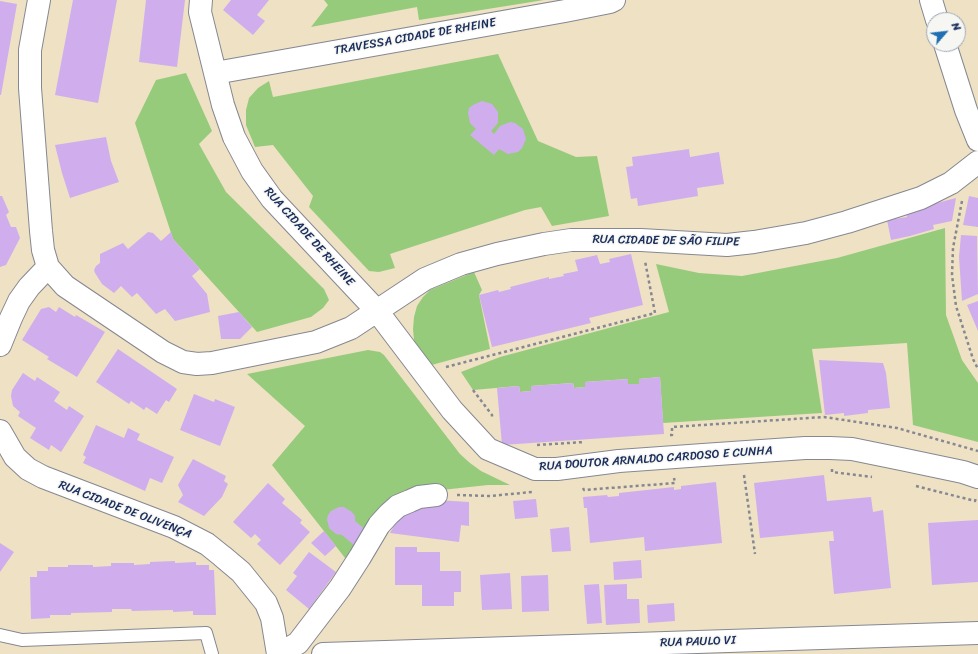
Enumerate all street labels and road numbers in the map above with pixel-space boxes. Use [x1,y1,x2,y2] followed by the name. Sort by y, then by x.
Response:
[333,16,497,58] street label: TRAVESSA CIDADE DE RHEINE
[261,185,357,289] street label: RUA CIDADE DE RHEINE
[592,233,740,249] street label: RUA CIDADE DE SÃO FILIPE
[539,444,773,474] street label: RUA DOUTOR ARNALDO CARDOSO E CUNHA
[56,478,194,542] street label: RUA CIDADE DE OLIVENÇA
[660,633,736,651] street label: RUA PAULO VI

